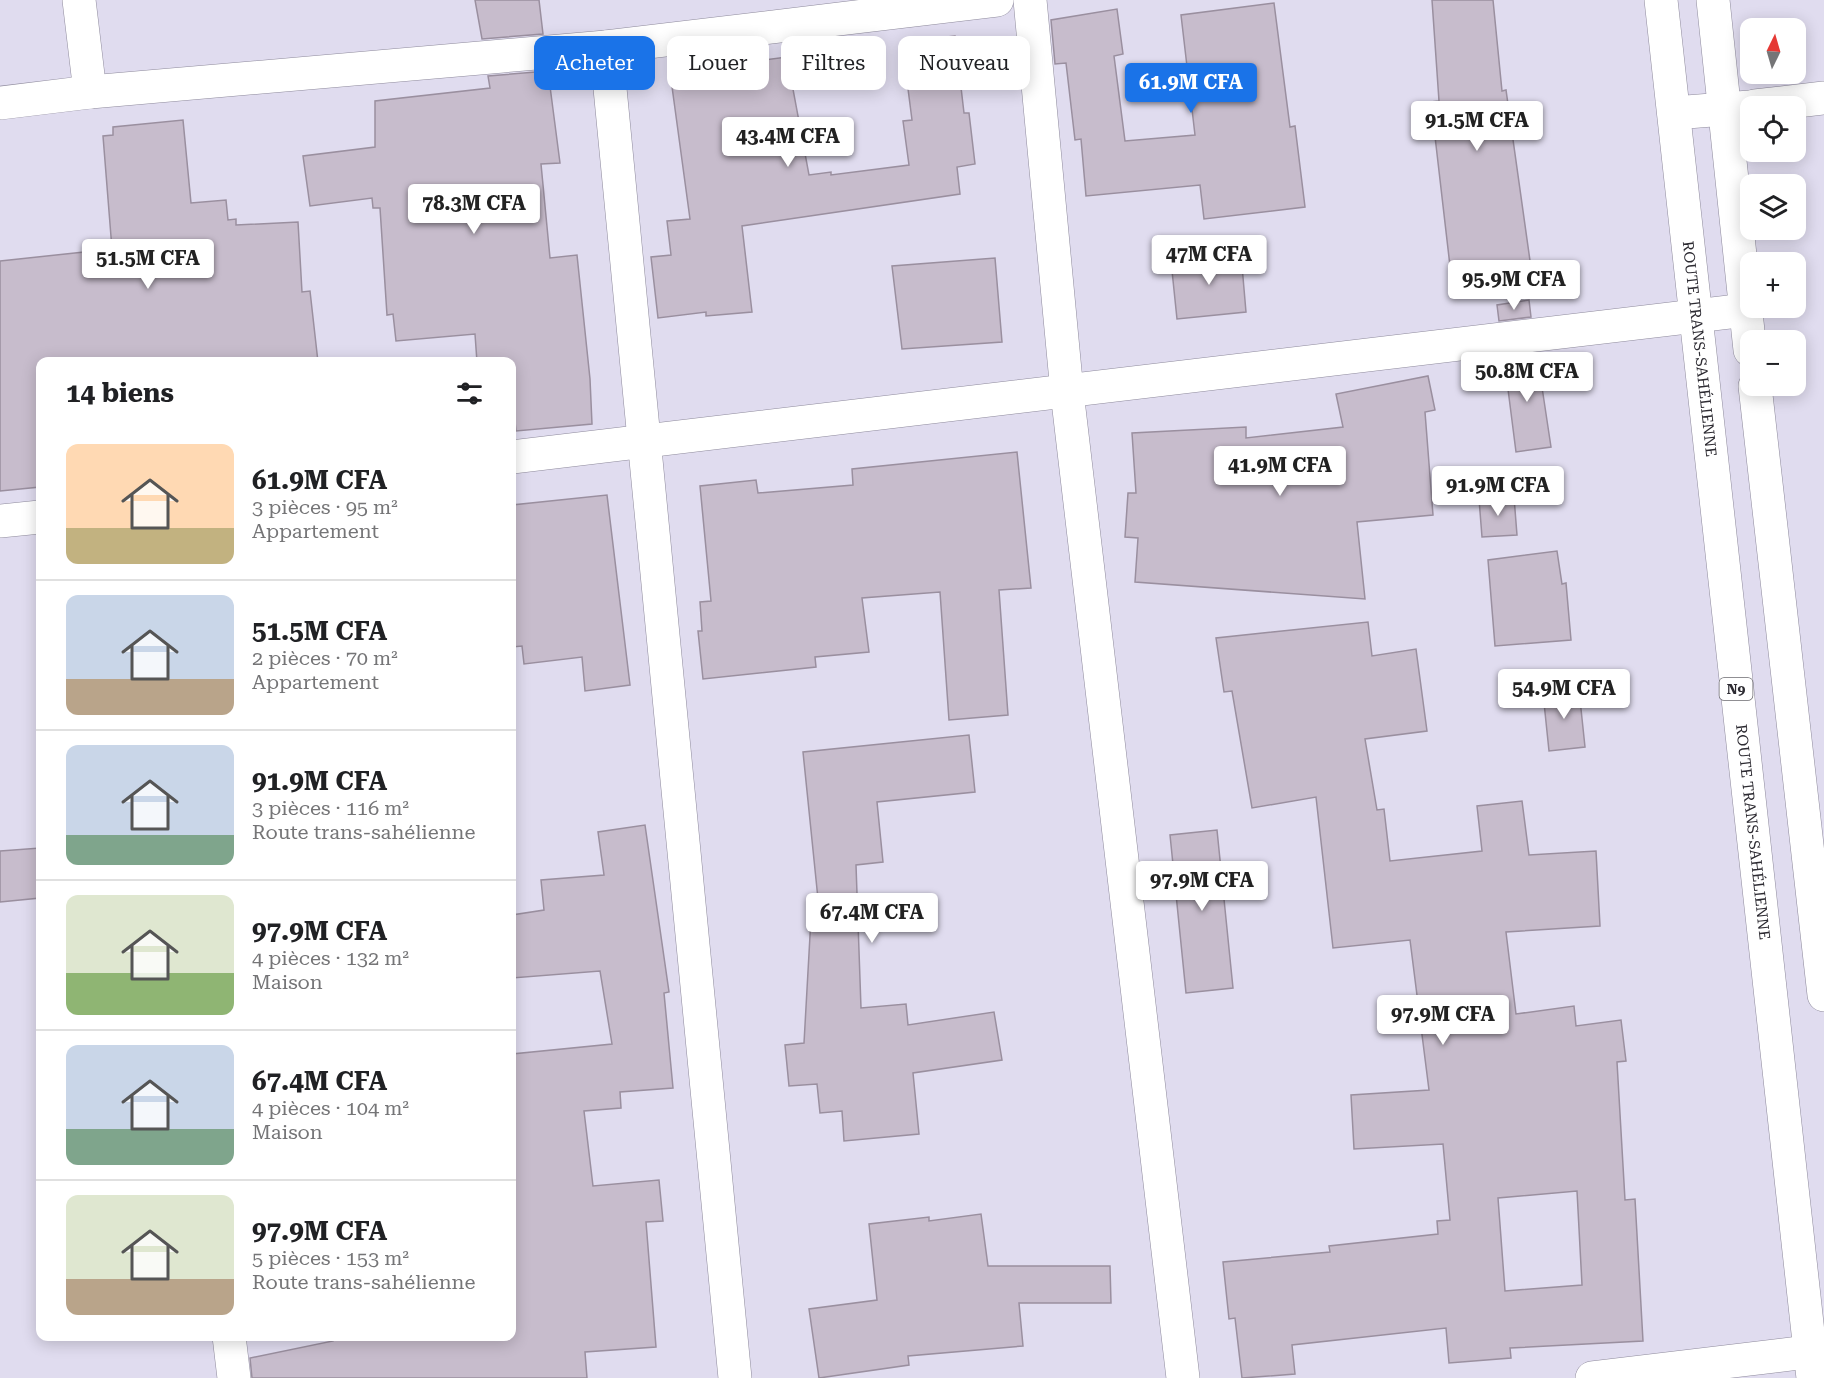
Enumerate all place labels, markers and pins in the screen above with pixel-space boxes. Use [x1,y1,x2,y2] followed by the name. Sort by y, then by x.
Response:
[1122,63,1260,114] pin: 61.9M CFA
[1408,101,1546,152] pin: 91.5M CFA
[719,117,857,168] pin: 43.4M CFA
[405,184,543,235] pin: 78.3M CFA
[1154,235,1264,286] pin: 47M CFA
[79,239,217,290] pin: 51.5M CFA
[1445,260,1583,311] pin: 95.9M CFA
[1458,352,1596,403] pin: 50.8M CFA
[1211,446,1349,497] pin: 41.9M CFA
[1429,466,1567,517] pin: 91.9M CFA
[1495,669,1633,720] pin: 54.9M CFA
[1133,861,1271,912] pin: 97.9M CFA
[803,893,941,944] pin: 67.4M CFA
[1374,995,1512,1046] pin: 97.9M CFA

